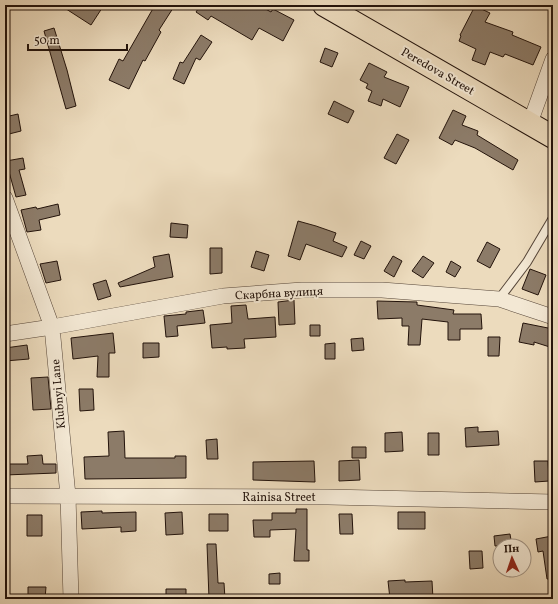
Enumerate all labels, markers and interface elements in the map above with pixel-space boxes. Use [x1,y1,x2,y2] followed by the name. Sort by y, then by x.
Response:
[28,26,127,52] scale bar
[34,33,60,49] text: 50 m
[398,44,477,99] street label: Peredova Street
[235,284,323,304] street label: Скарбна вулиця
[48,358,70,429] street label: Klubnyi Lane
[242,490,316,506] street label: Rainisa Street
[492,538,532,578] north arrow
[503,542,520,557] text: Пн

